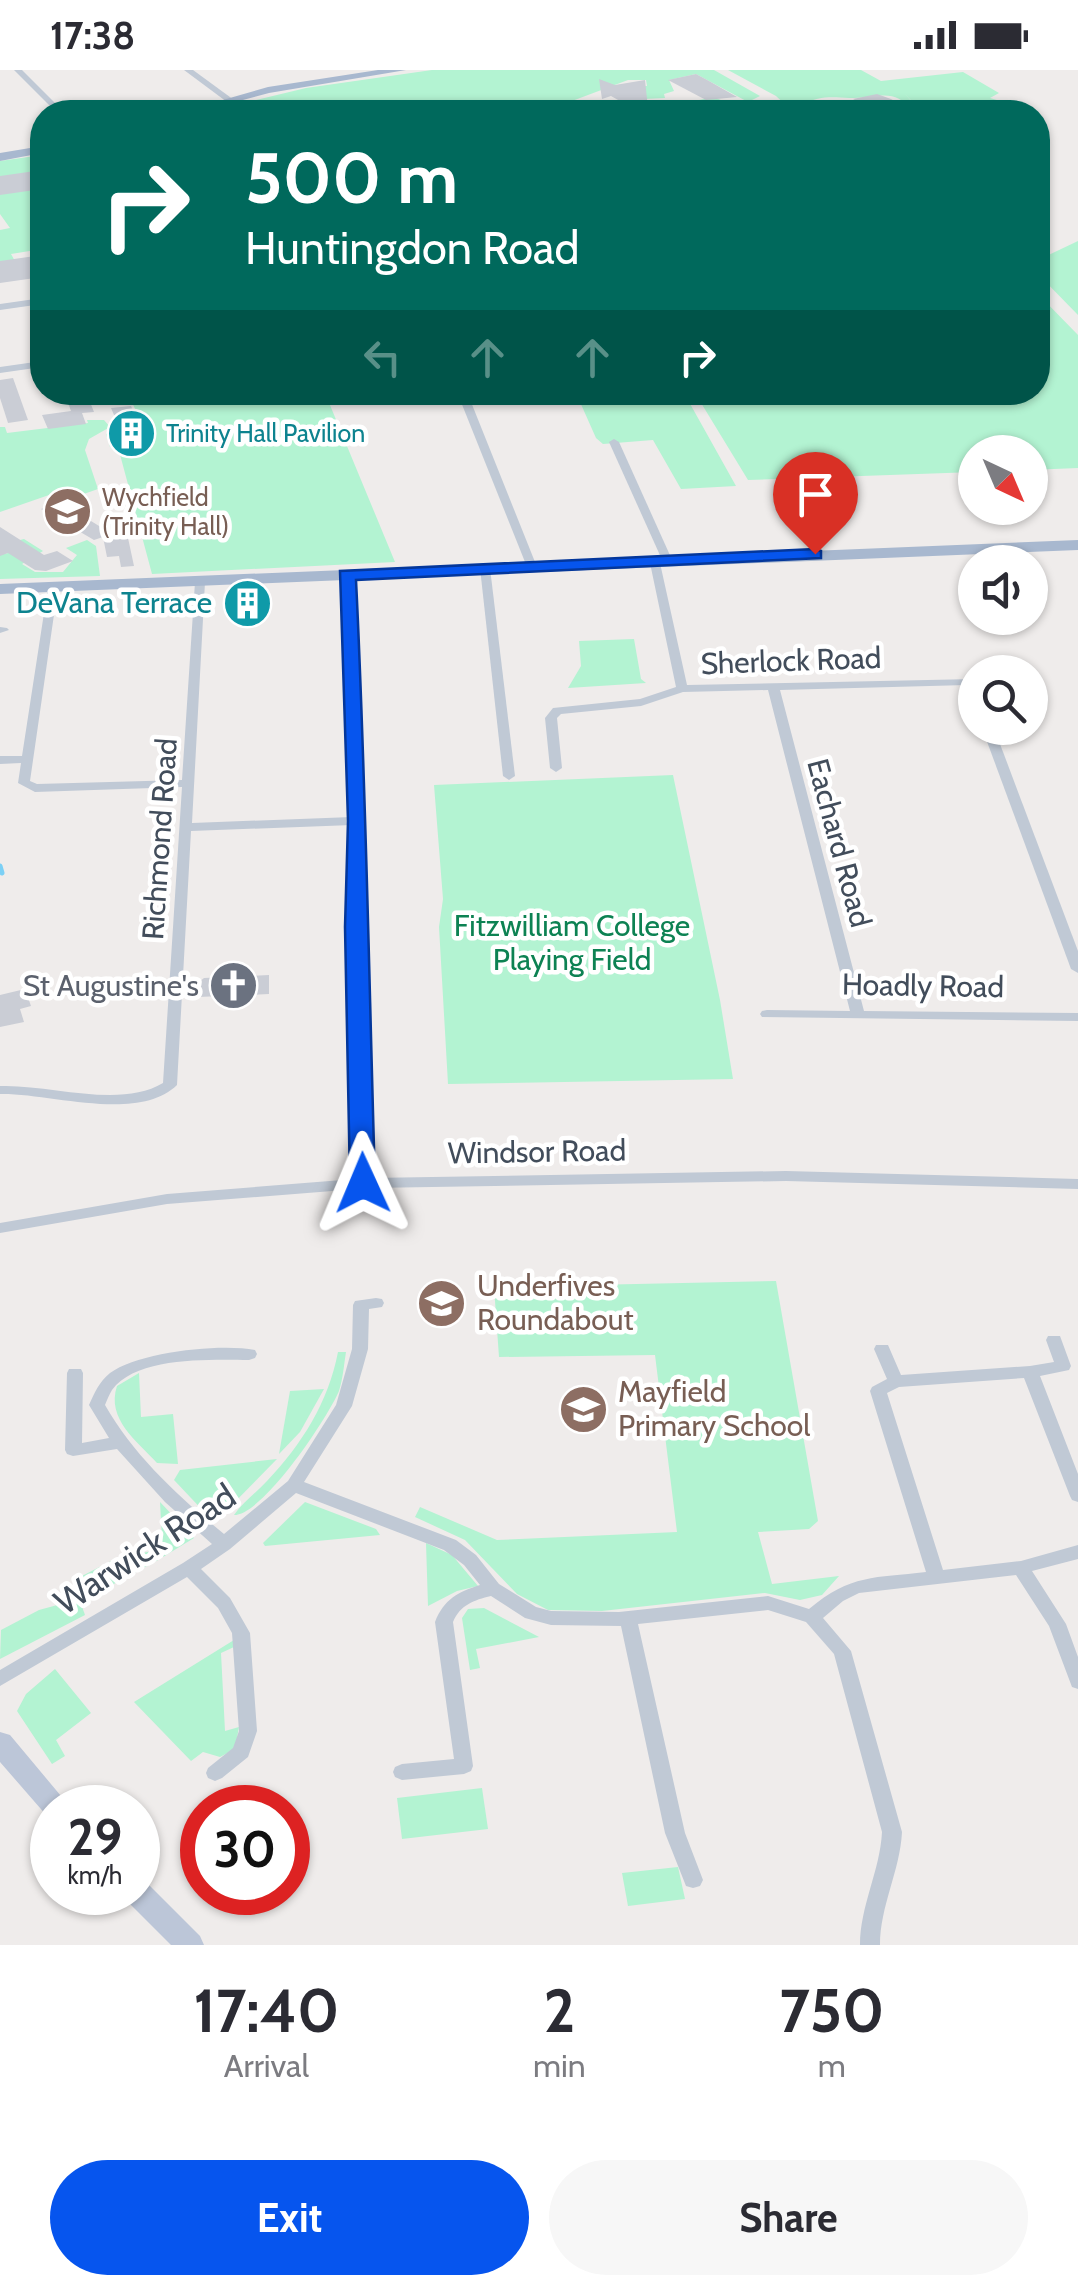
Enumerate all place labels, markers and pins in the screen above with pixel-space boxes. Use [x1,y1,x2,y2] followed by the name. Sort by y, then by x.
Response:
[105,407,157,459] building icon: Trinity Hall Pavilion
[166,418,365,448] place label: Trinity Hall Pavilion
[773,452,858,555] pin
[102,482,229,541] place label: Wychfield (Trinity Hall)
[41,485,93,537] school or university icon: Wychfield (Trinity Hall)
[221,577,273,629] building icon: DeVana Terrace
[16,584,212,621] place label: DeVana Terrace
[208,960,260,1012] church icon: St Augustine's
[23,967,199,1004] place label: St Augustine's
[477,1267,634,1338] place label: Underfives Roundabout
[416,1277,468,1329] school or university icon: Underfives Roundabout
[618,1373,810,1444] place label: Mayfield Primary School
[557,1383,609,1435] school or university icon: Mayfield Primary School

